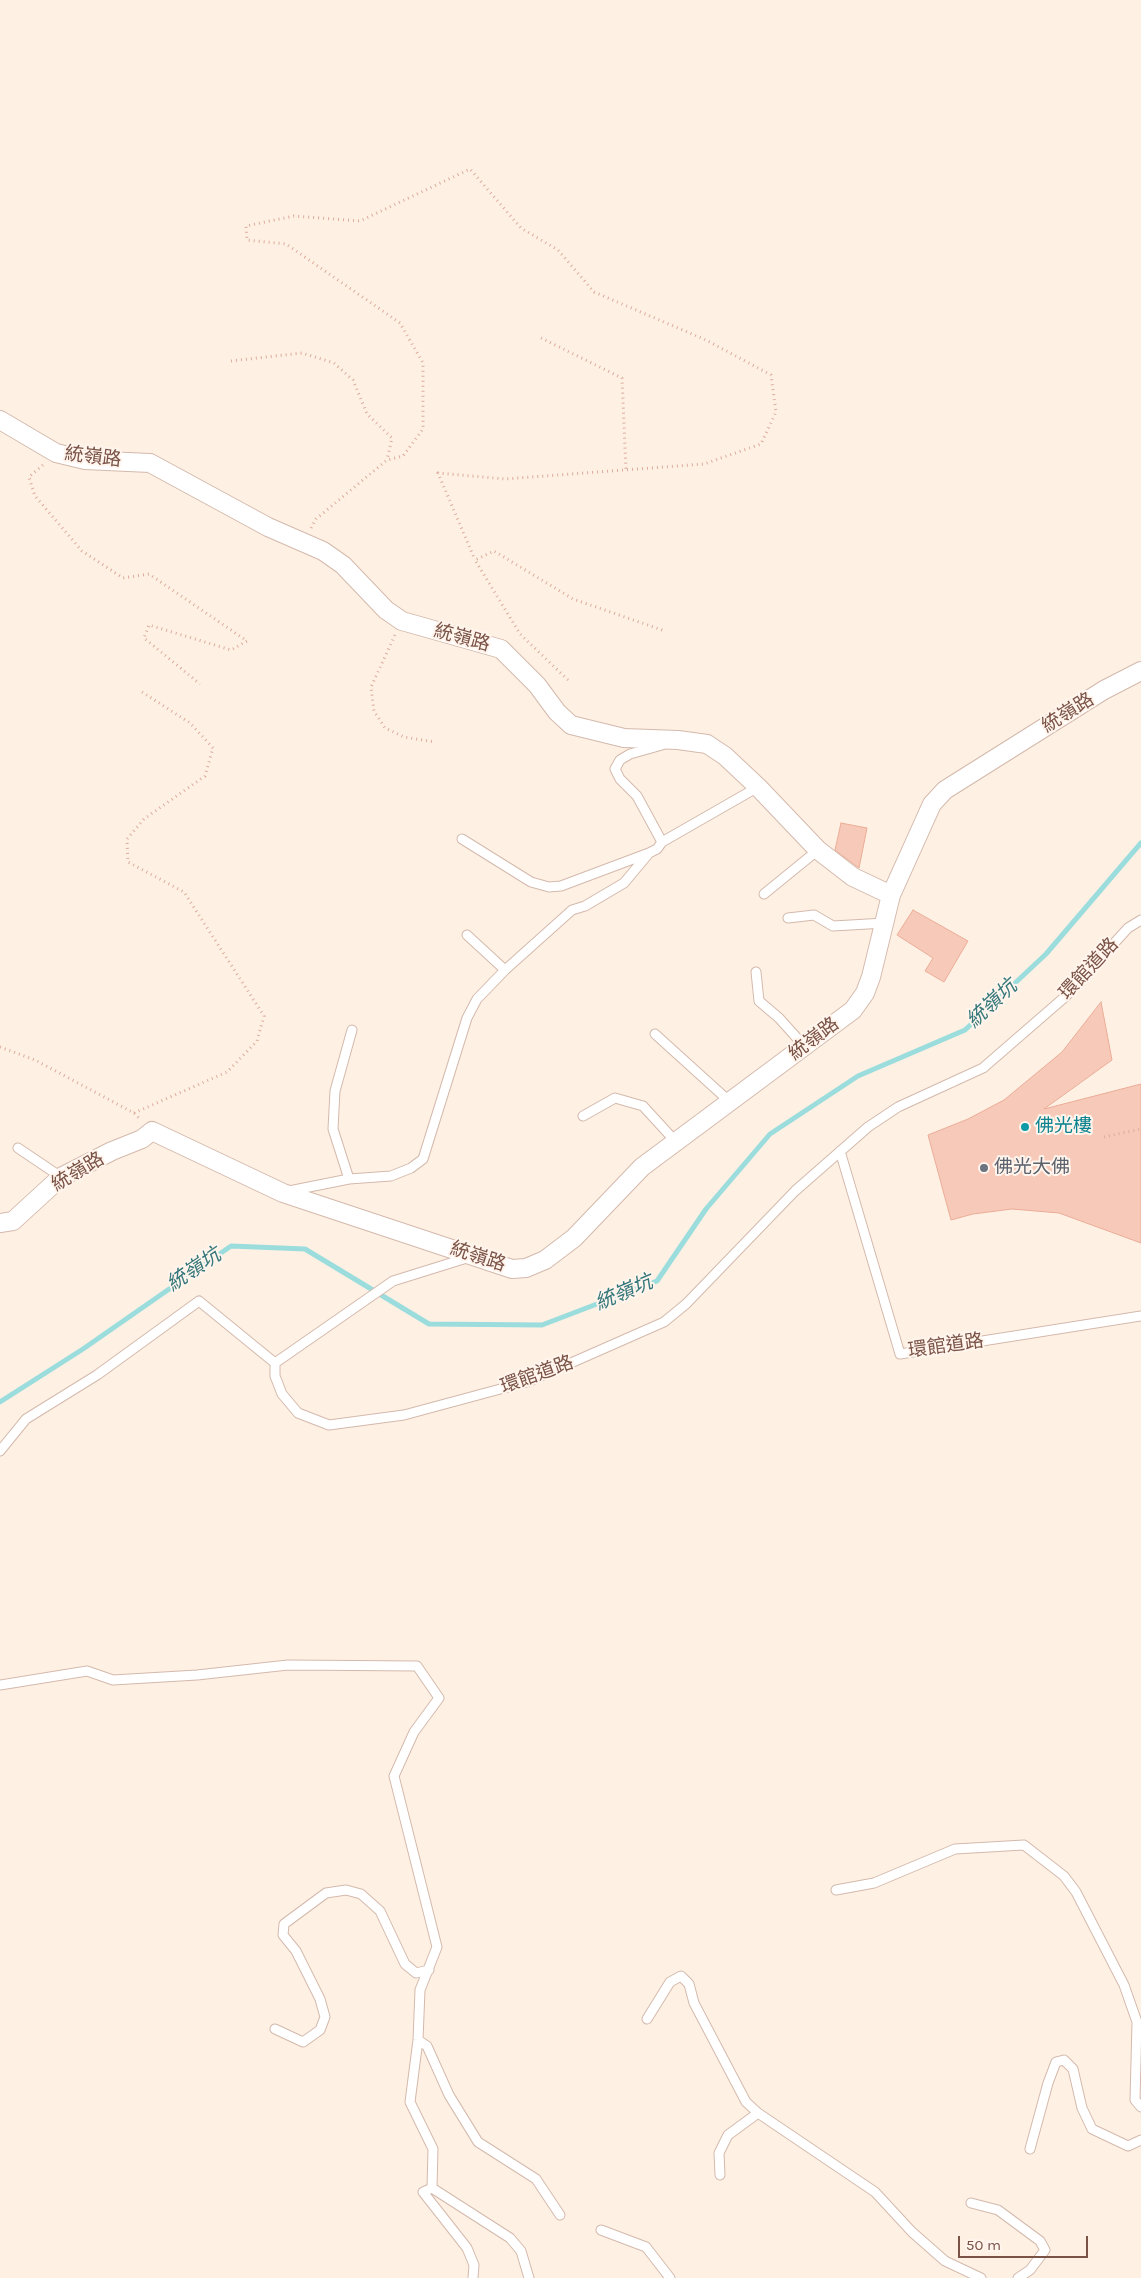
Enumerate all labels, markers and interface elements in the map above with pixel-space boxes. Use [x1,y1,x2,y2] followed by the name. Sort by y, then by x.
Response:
[63,442,123,472] street label: 統嶺路
[432,620,492,656] street label: 統嶺路
[1038,688,1098,738] street label: 統嶺路
[1055,933,1123,1005] street label: 環館道路
[962,975,1022,1033] water label: 統嶺坑
[784,1013,844,1065] street label: 統嶺路
[1035,1116,1092,1138] place label: 佛光樓
[1019,1121,1031,1133] marker: 佛光樓
[48,1148,108,1196] street label: 統嶺路
[994,1157,1070,1179] place label: 佛光大佛
[978,1162,990,1174] marker: 佛光大佛
[447,1237,509,1277] street label: 統嶺路
[162,1243,226,1297] water label: 統嶺坑
[592,1270,656,1316] water label: 統嶺坑
[907,1329,985,1363] street label: 環館道路
[497,1351,577,1399] street label: 環館道路
[961,2226,1091,2258] scale bar
[966,2236,1001,2254] text: 50 m

